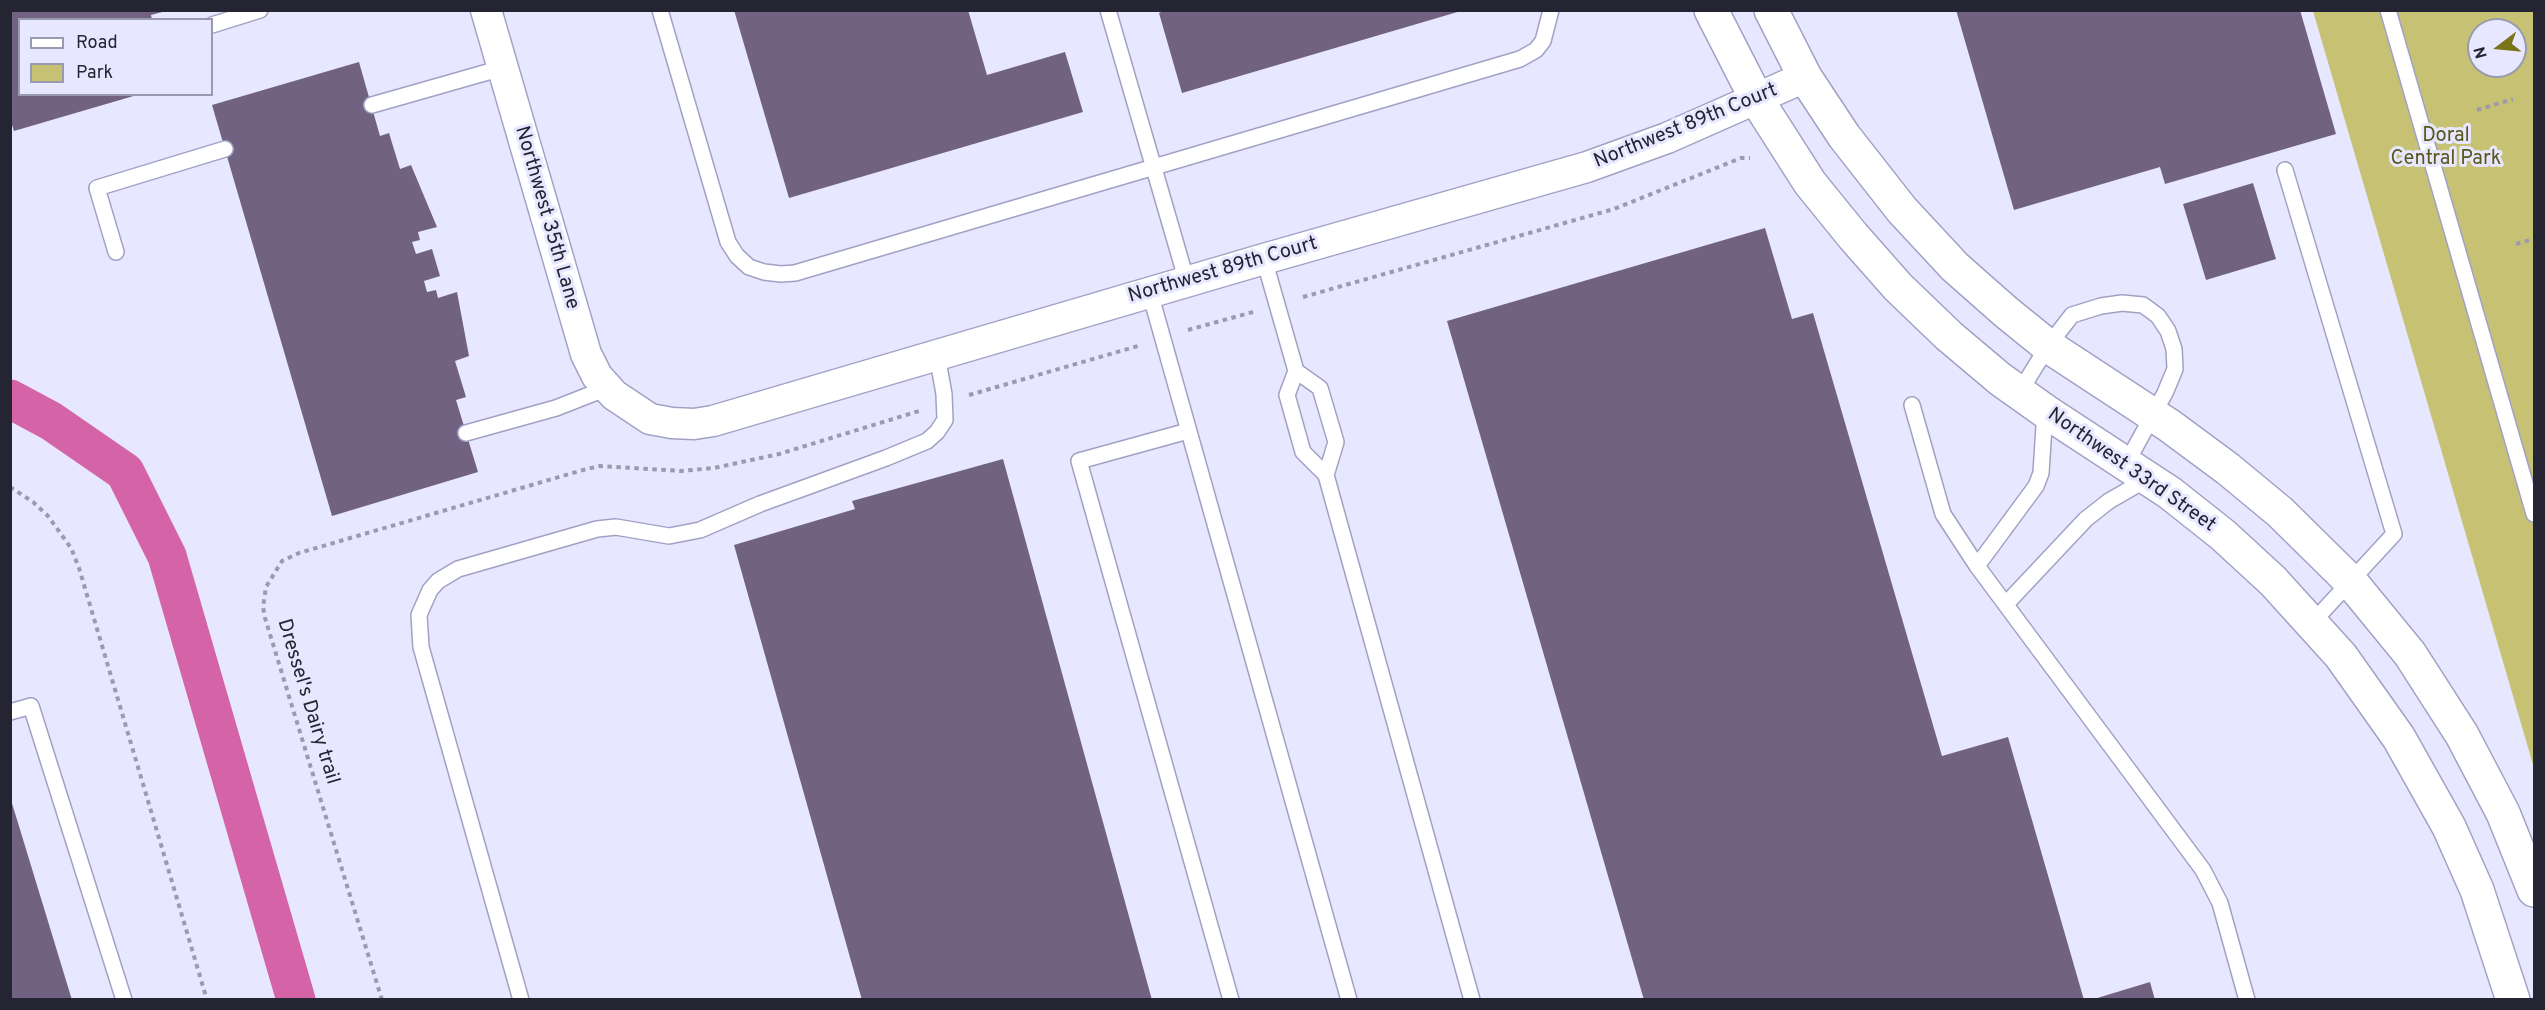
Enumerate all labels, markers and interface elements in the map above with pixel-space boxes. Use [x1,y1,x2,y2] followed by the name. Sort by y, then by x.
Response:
[18,18,213,96] legend
[2467,18,2527,78] north arrow
[76,32,118,55] text: Road
[2470,44,2493,61] text: N
[76,62,113,85] text: Park
[1591,79,1781,175] street label: Northwest 89th Court
[508,124,584,312] street label: Northwest 35th Lane
[2391,125,2501,172] park label: Doral Central Park
[1126,232,1320,310] street label: Northwest 89th Court
[2042,404,2220,538] street label: Northwest 33rd Street
[270,616,344,788] street label: Dressel's Dairy trail

